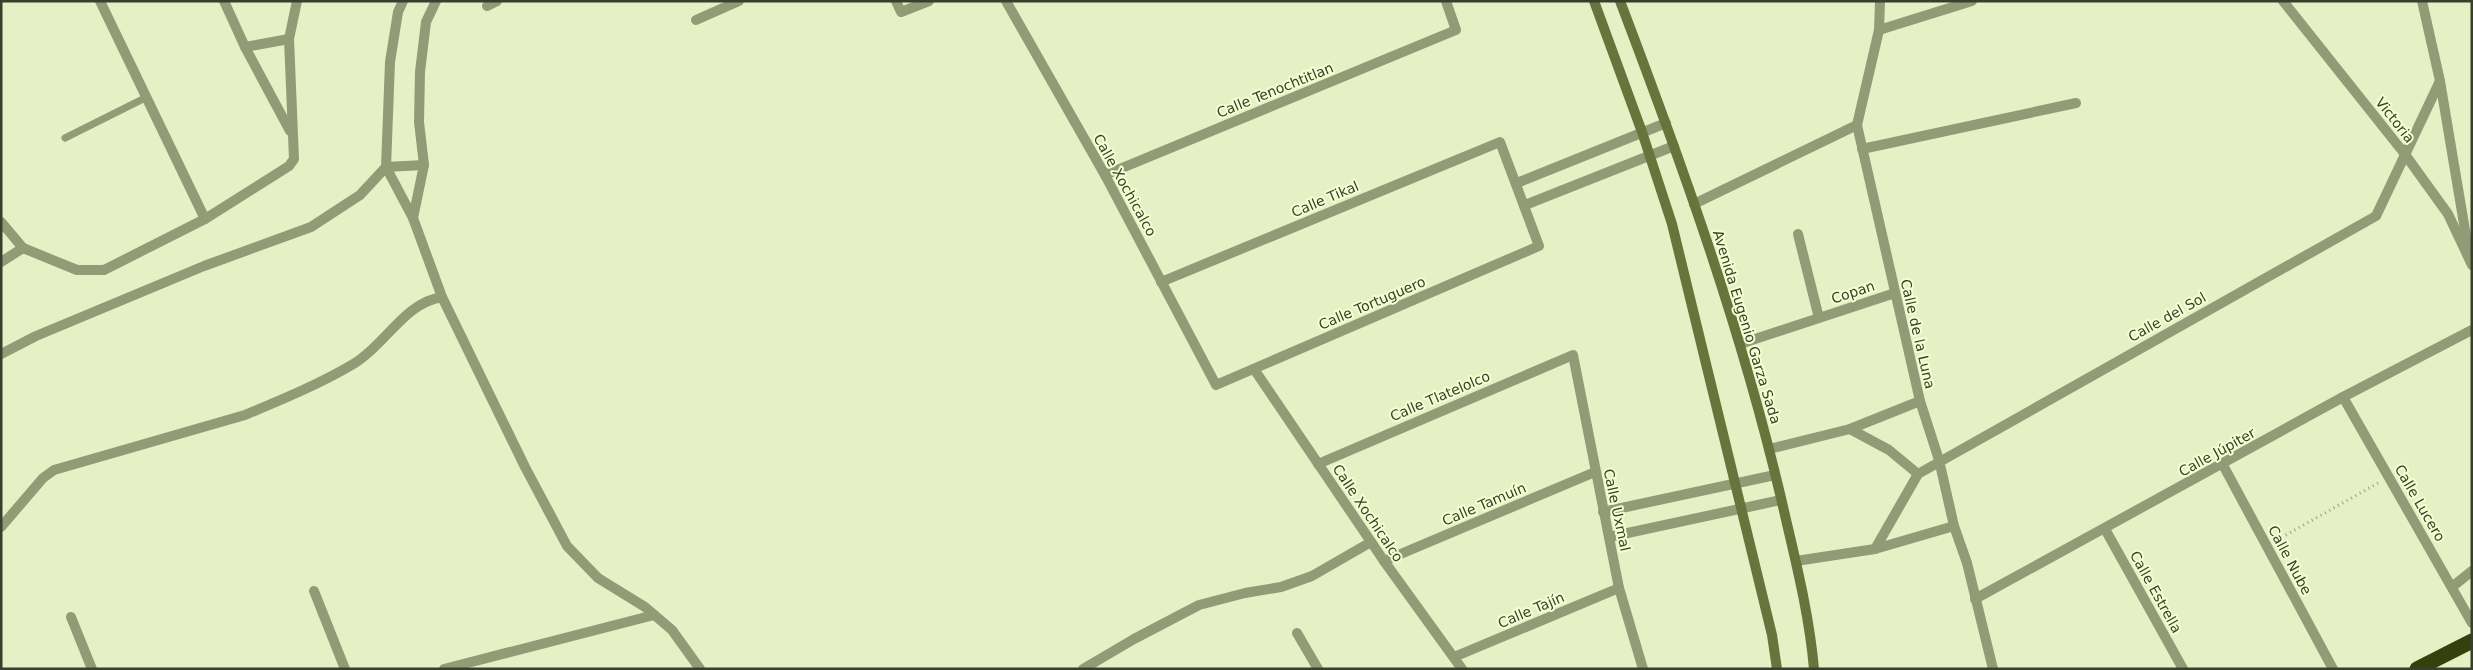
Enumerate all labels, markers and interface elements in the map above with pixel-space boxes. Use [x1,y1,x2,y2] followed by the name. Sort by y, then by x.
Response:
[1214,59,1336,121] street label: Calle Tenochtitlan
[2372,94,2418,146] street label: Victoria
[1090,131,1160,239] street label: Calle Xochicalco
[1289,178,1361,220] street label: Calle Tikal
[1710,228,1784,426] street label: Avenida Eugenio Garza Sada
[1316,273,1428,333] street label: Calle Tortuguero
[1829,277,1877,307] street label: Copan
[1898,278,1938,390] street label: Calle de la Luna
[2125,289,2209,345] street label: Calle del Sol
[1388,368,1492,424] street label: Calle Tlatelolco
[2176,424,2258,480] street label: Calle Júpiter
[1329,461,1407,565] street label: Calle Xochicalco
[2392,462,2448,544] street label: Calle Lucero
[1600,467,1634,553] street label: Calle Uxmal
[1440,479,1528,529] street label: Calle Tamuín
[2265,523,2315,597] street label: Calle Nube
[2127,548,2185,636] street label: Calle Estrella
[1495,589,1567,631] street label: Calle Tajín

